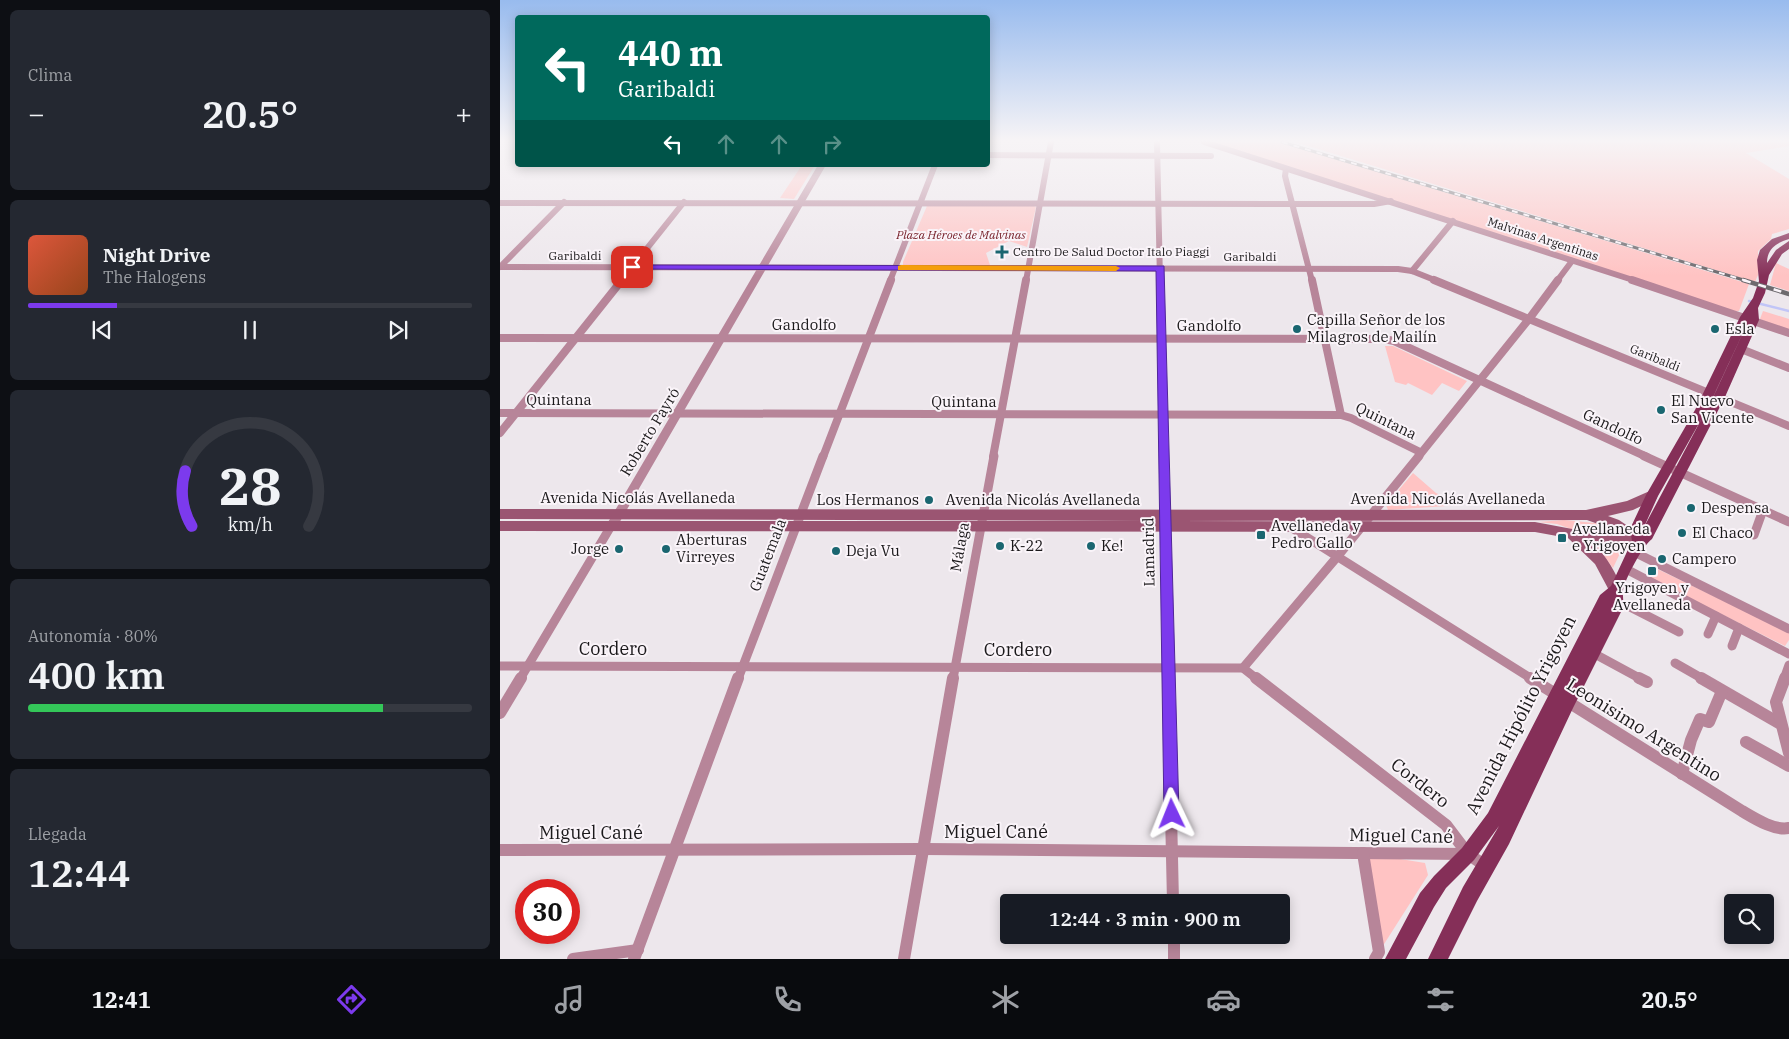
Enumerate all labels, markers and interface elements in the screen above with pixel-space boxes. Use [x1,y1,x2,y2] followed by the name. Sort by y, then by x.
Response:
[618,30,723,76] text: 440 m
[535,35,600,100] icon: left
[28,65,72,85] text: Clima
[618,74,715,103] text: Garibaldi
[202,89,298,138] text: 20.5°
[28,95,45,132] text: −
[455,95,472,132] text: +
[659,130,687,158] icon: left
[712,130,740,158] icon: ahead
[765,130,793,158] icon: ahead
[818,130,846,158] icon: right
[1486,213,1601,264] street label: Malvinas Argentinas
[895,227,1026,242] park label: Plaza Héroes de Malvinas
[103,243,211,267] text: Night Drive
[1013,244,1210,259] place label: Centro De Salud Doctor Italo Piaggi
[995,245,1009,259] marker: Centro De Salud Doctor Italo Piaggi
[611,246,653,288] pin
[549,248,602,263] street label: Garibaldi
[1224,249,1277,264] street label: Garibaldi
[618,253,646,281] icon: arrive
[103,267,206,287] text: The Halogens
[1307,310,1445,346] place label: Capilla Señor de los Milagros de Mailín
[772,315,836,334] street label: Gandolfo
[88,316,116,344] icon: previous
[236,316,264,344] icon: pause
[384,316,412,344] icon: next
[1177,316,1241,335] street label: Gandolfo
[1725,319,1755,338] place label: Esla
[1291,323,1303,335] marker: Capilla Señor de los Milagros de Mailín
[1709,323,1721,335] marker: Esla
[1628,341,1683,374] street label: Garibaldi
[616,384,683,479] street label: Roberto Payró
[526,390,592,409] street label: Quintana
[1671,391,1754,427] place label: El Nuevo San Vicente
[931,392,997,411] street label: Quintana
[1353,398,1420,443] street label: Quintana
[1580,404,1646,449] street label: Gandolfo
[1655,404,1667,416] marker: El Nuevo San Vicente
[219,452,281,519] text: 28
[541,488,735,507] street label: Avenida Nicolás Avellaneda
[1351,489,1545,508] street label: Avenida Nicolás Avellaneda
[816,490,919,509] place label: Los Hermanos
[946,490,1140,509] street label: Avenida Nicolás Avellaneda
[923,494,935,506] marker: Los Hermanos
[1701,498,1769,517] place label: Despensa
[1685,502,1697,514] marker: Despensa
[227,513,273,536] text: km/h
[745,516,790,594] street label: Guatemala
[1271,516,1361,552] place label: Avellaneda y Pedro Gallo
[1138,517,1159,587] street label: Lamadrid
[1572,519,1650,555] place label: Avellaneda e Yrigoyen
[946,521,973,573] street label: Málaga
[1692,523,1753,542] place label: El Chaco
[1676,527,1688,539] marker: El Chaco
[1255,529,1267,541] marker: Avellaneda y Pedro Gallo
[676,530,747,566] place label: Aberturas Virreyes
[1556,532,1568,544] marker: Avellaneda e Yrigoyen
[1010,536,1044,555] place label: K-22
[1101,536,1123,555] place label: Ke!
[571,539,609,558] place label: Jorge
[994,540,1006,552] marker: K-22
[1085,540,1097,552] marker: Ke!
[846,541,900,560] place label: Deja Vu
[613,543,625,555] marker: Jorge
[660,543,672,555] marker: Aberturas Virreyes
[830,545,842,557] marker: Deja Vu
[1672,549,1737,568] place label: Campero
[1656,553,1668,565] marker: Campero
[1646,565,1658,577] marker: Yrigoyen y Avellaneda
[1613,578,1691,614] place label: Yrigoyen y Avellaneda
[1460,611,1581,818] street label: Avenida Hipólito Yrigoyen
[28,626,158,646] text: Autonomía · 80%
[579,637,647,660] street label: Cordero
[984,638,1052,661] street label: Cordero
[28,650,165,699] text: 400 km
[1563,673,1726,787] street label: Leonisimo Argentino
[1386,753,1454,813] street label: Cordero
[1145,787,1197,839] position arrow
[944,820,1048,843] street label: Miguel Cané
[539,821,643,844] street label: Miguel Cané
[1349,823,1453,848] street label: Miguel Cané
[28,824,87,844] text: Llegada
[28,848,131,897] text: 12:44
[515,879,580,944] speed limit sign: 30
[1724,894,1774,944] map controls
[1724,894,1774,944] button: search
[1049,907,1241,931] text: 12:44 · 3 min · 900 m
[334,982,369,1017] icon: directions
[552,982,587,1017] icon: music
[770,982,805,1017] icon: phone
[988,982,1023,1017] icon: climate
[1206,982,1241,1017] icon: car
[1423,982,1458,1017] icon: filters
[91,985,151,1014] text: 12:41
[1641,985,1698,1014] text: 20.5°

